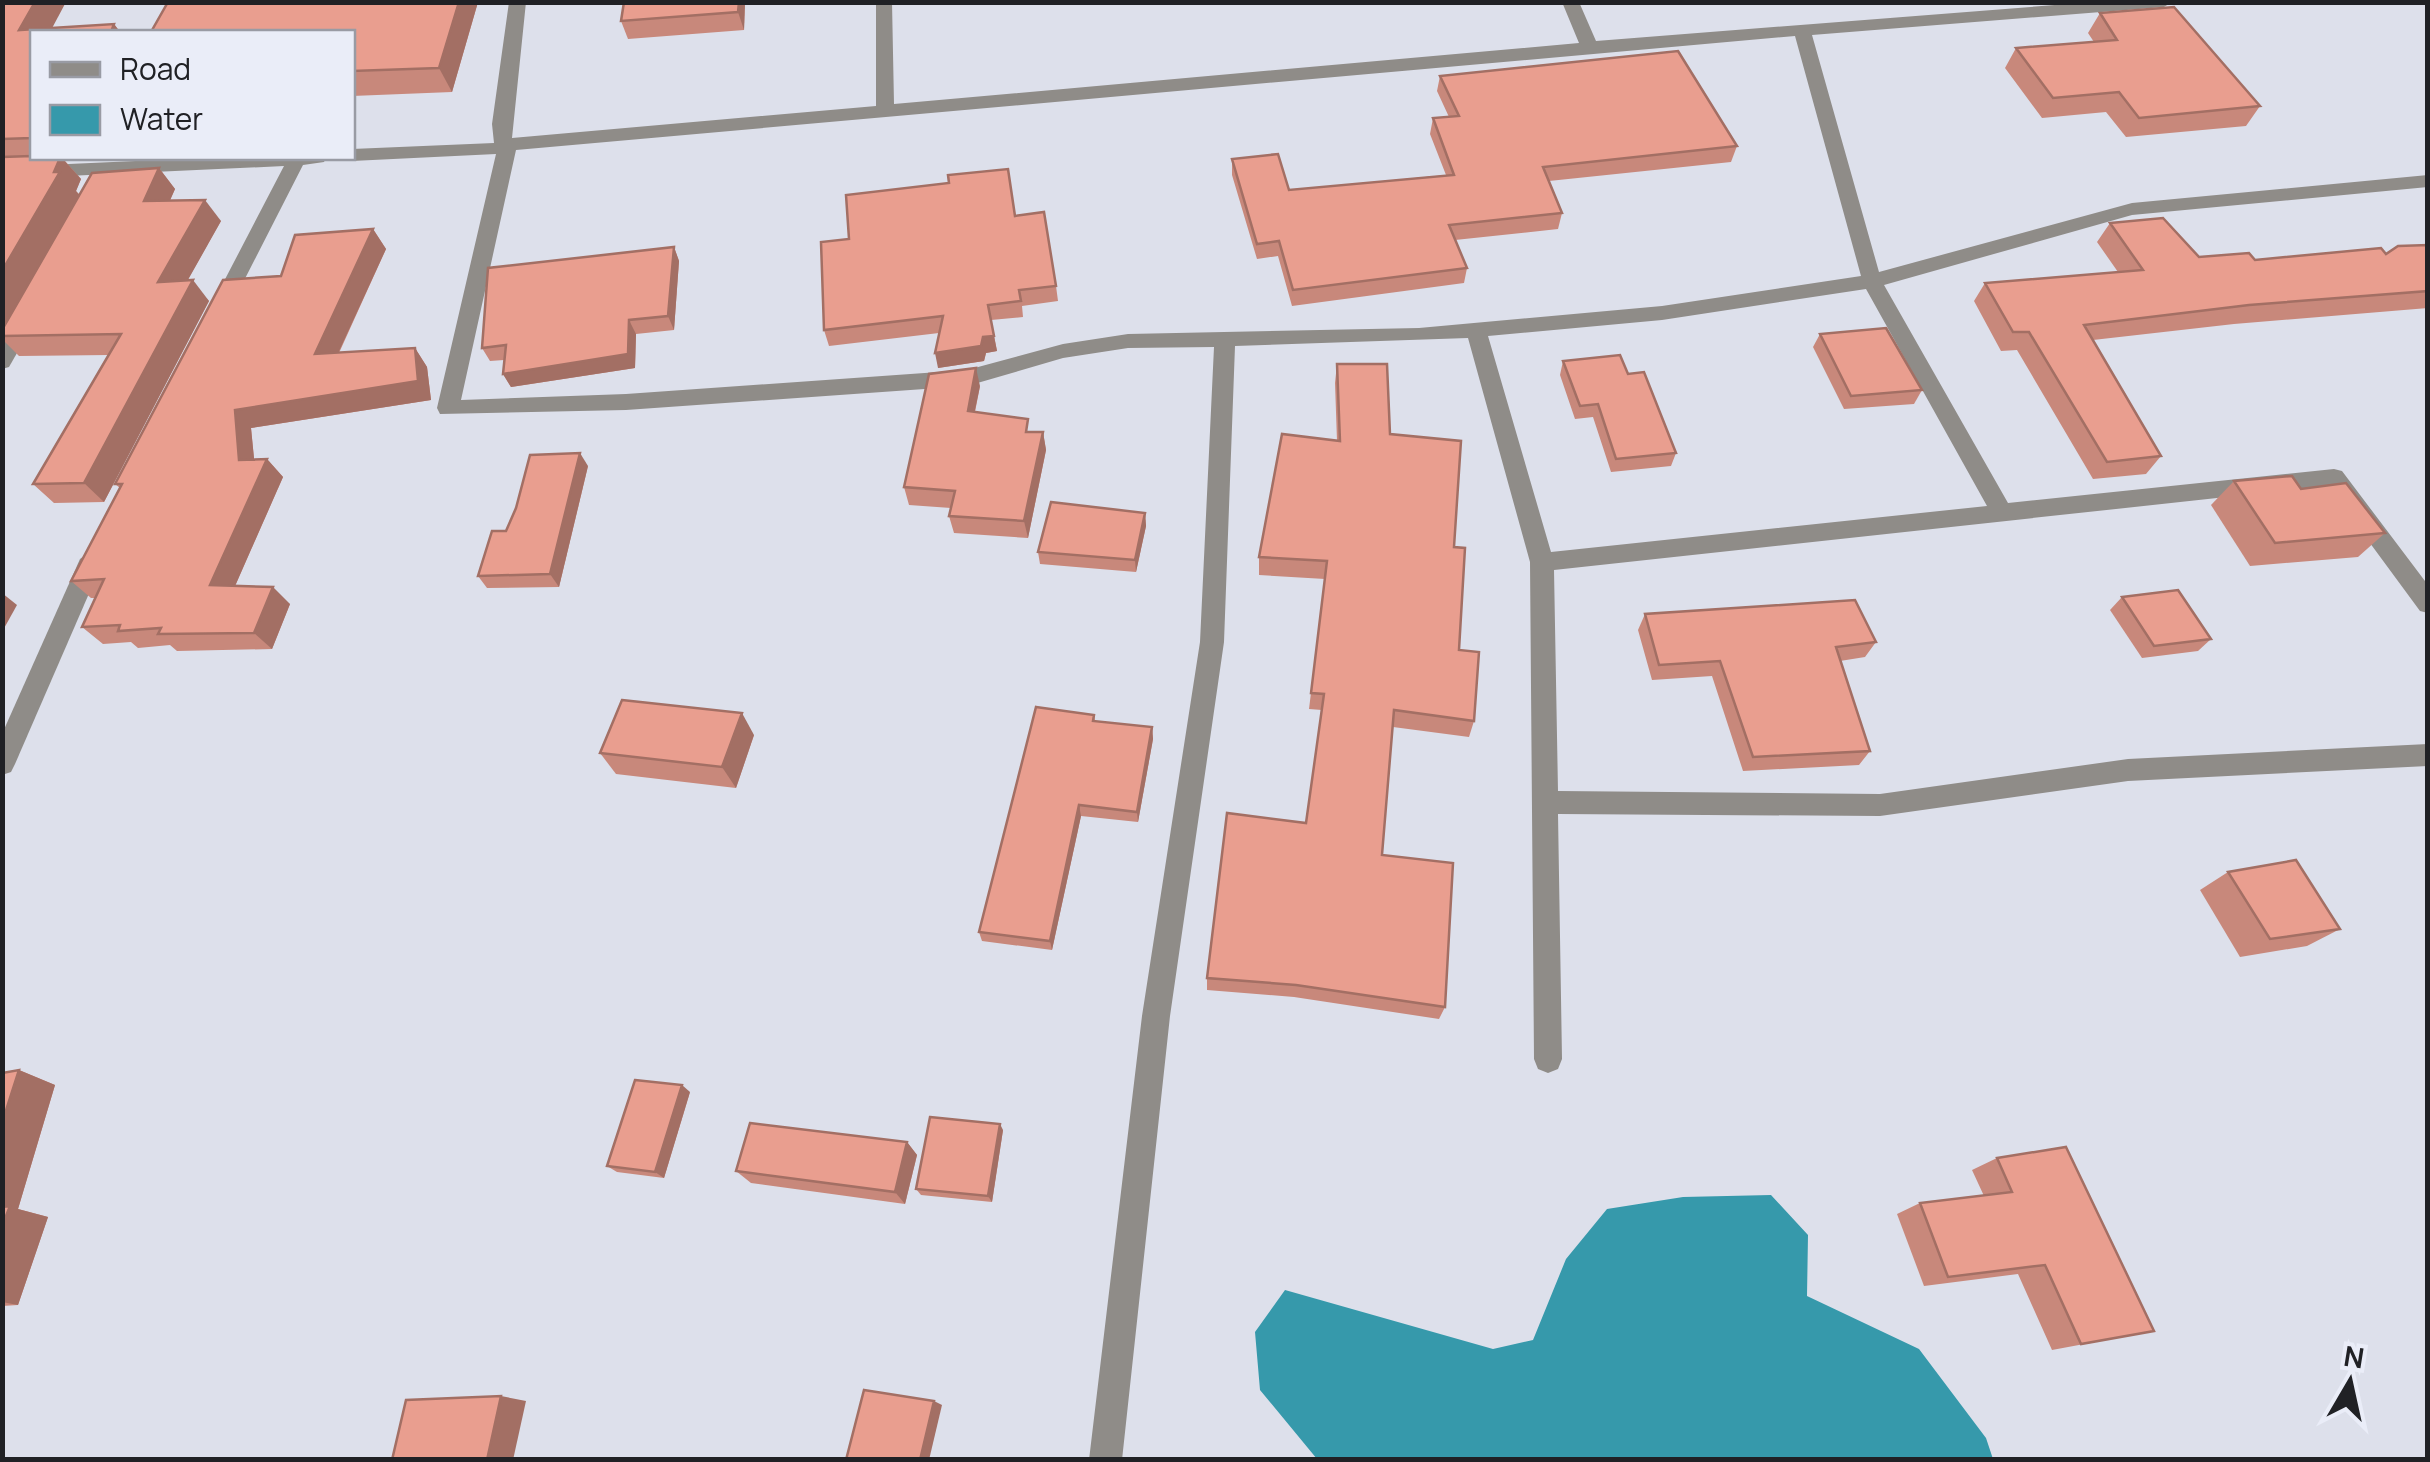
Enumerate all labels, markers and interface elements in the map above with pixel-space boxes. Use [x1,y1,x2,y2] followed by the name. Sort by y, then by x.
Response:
[30,30,355,160] legend
[120,48,191,89] text: Road
[120,98,203,139] text: Water
[2300,1332,2400,1432] north arrow
[2341,1336,2367,1377] text: N

